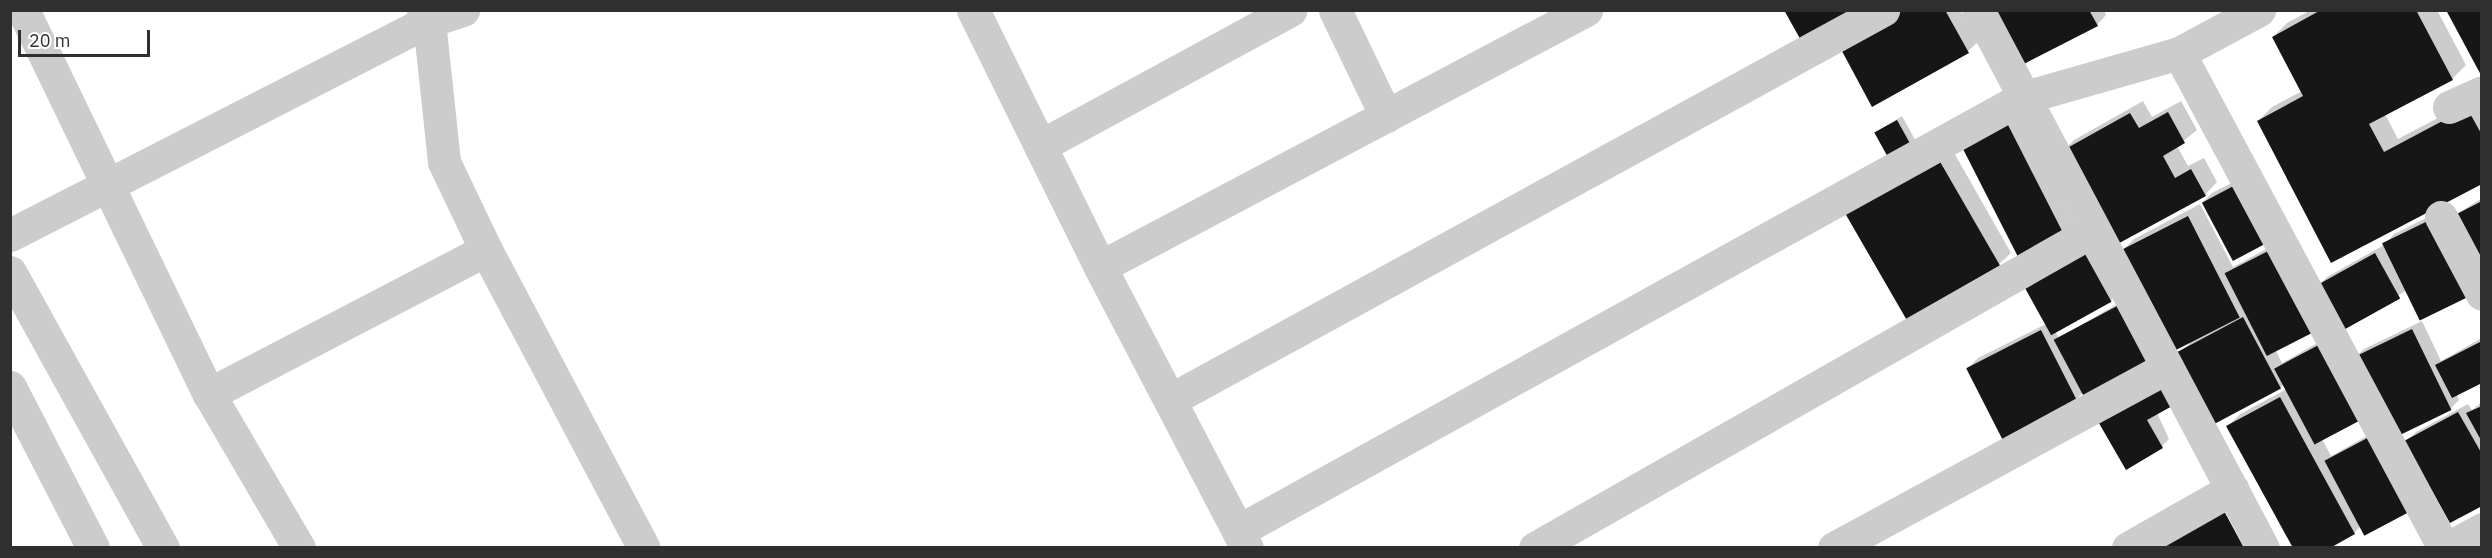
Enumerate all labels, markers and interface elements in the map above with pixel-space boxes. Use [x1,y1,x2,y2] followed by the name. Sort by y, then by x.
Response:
[21,18,153,56] scale bar
[29,29,71,52] text: 20 m

